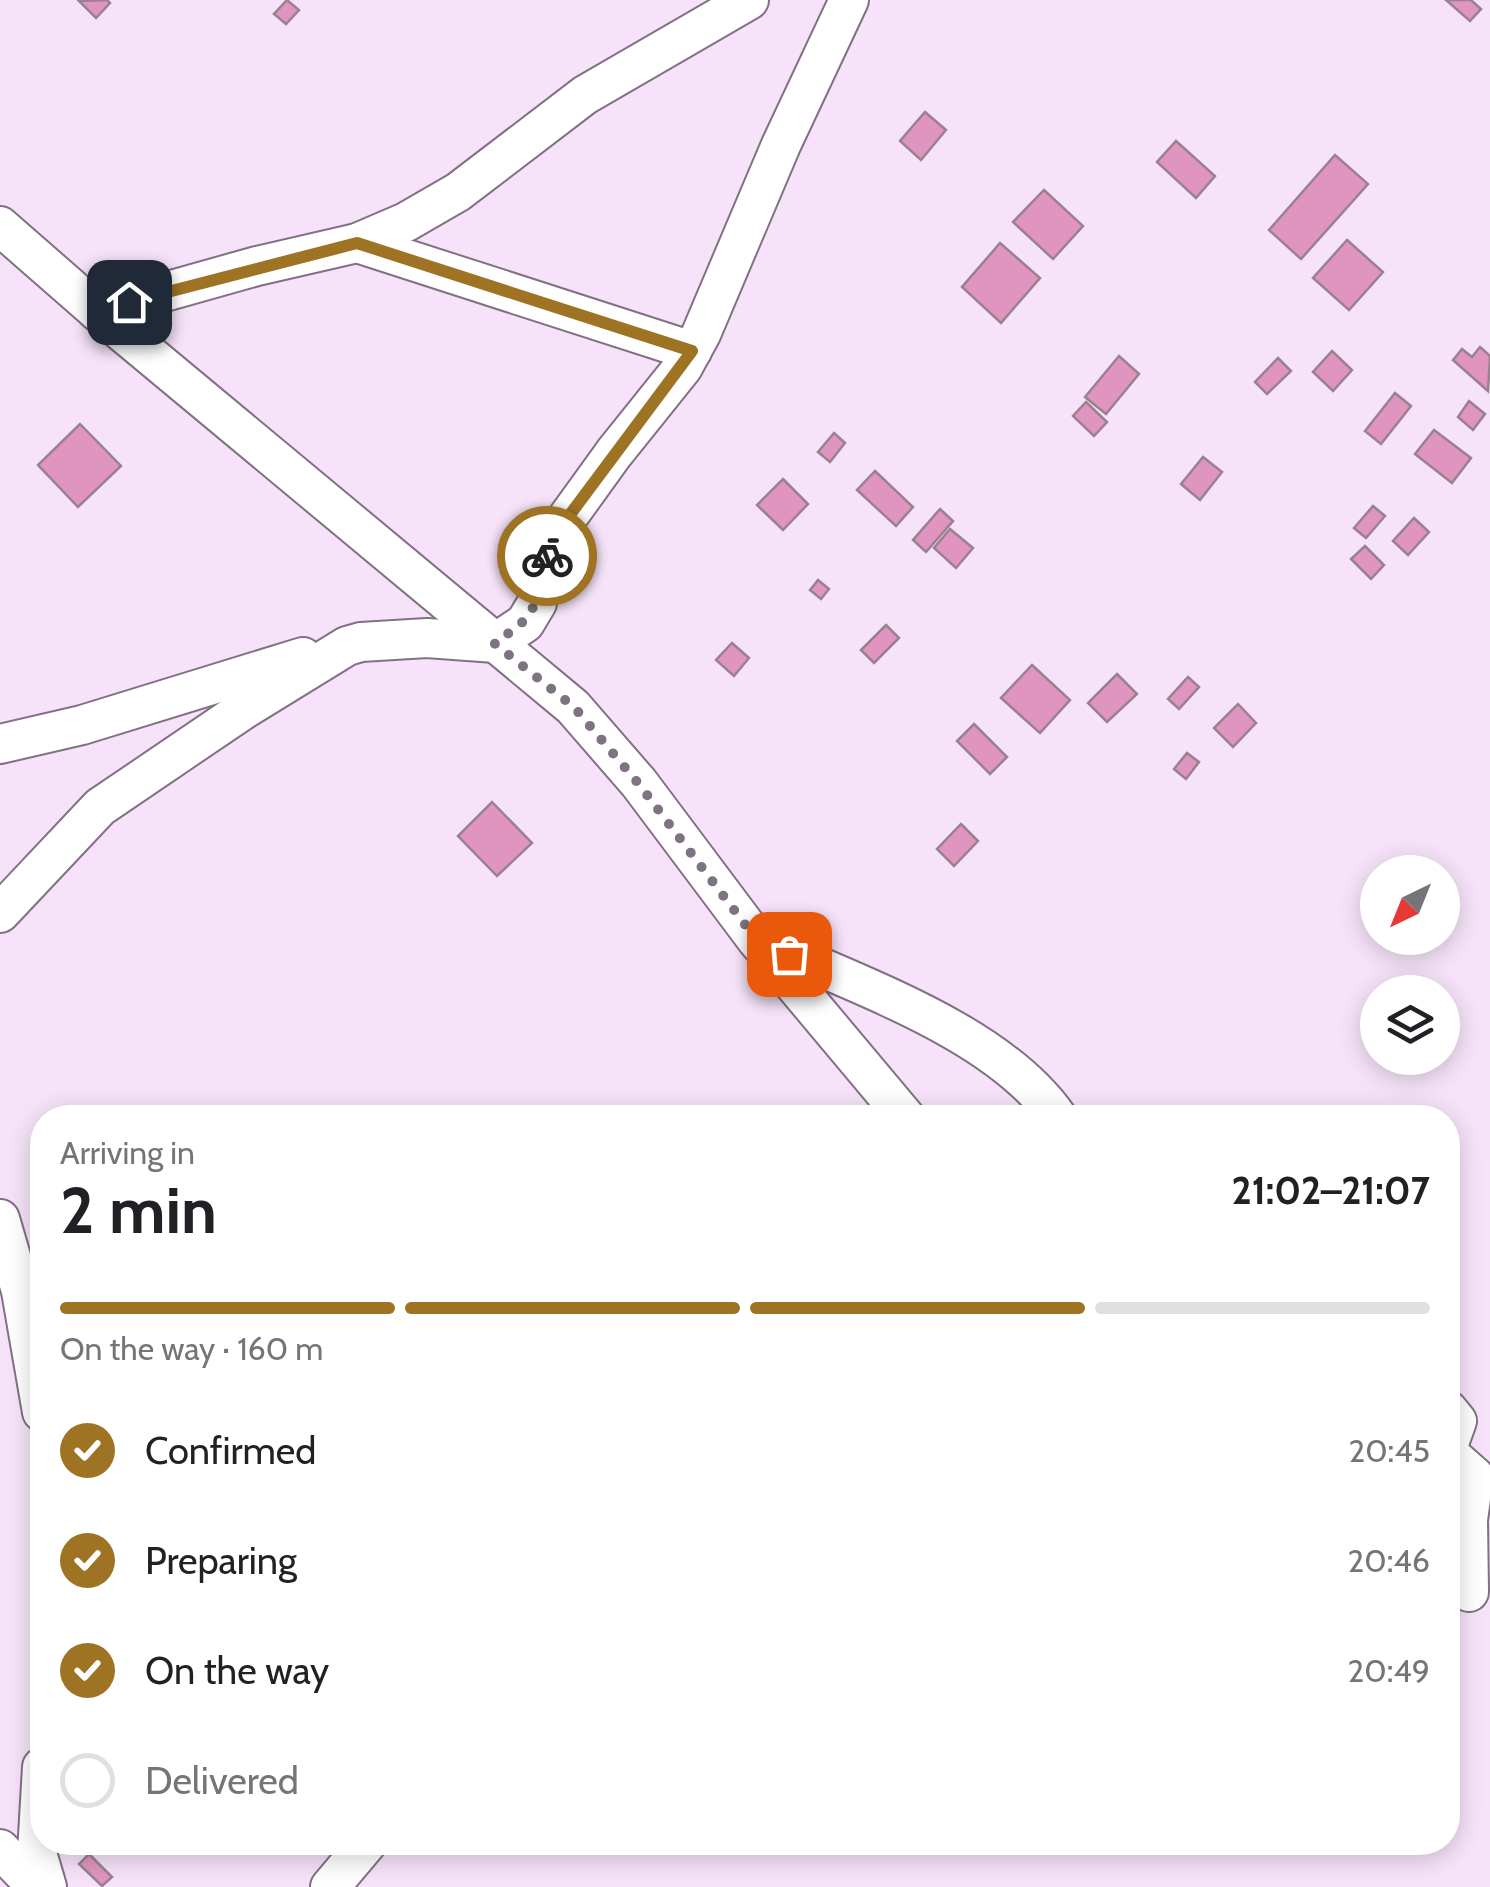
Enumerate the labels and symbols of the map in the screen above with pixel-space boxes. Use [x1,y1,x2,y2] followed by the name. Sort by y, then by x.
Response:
[87,260,172,345] pin
[497,506,597,606] courier
[1360,855,1460,955] north arrow
[747,912,832,997] pin

